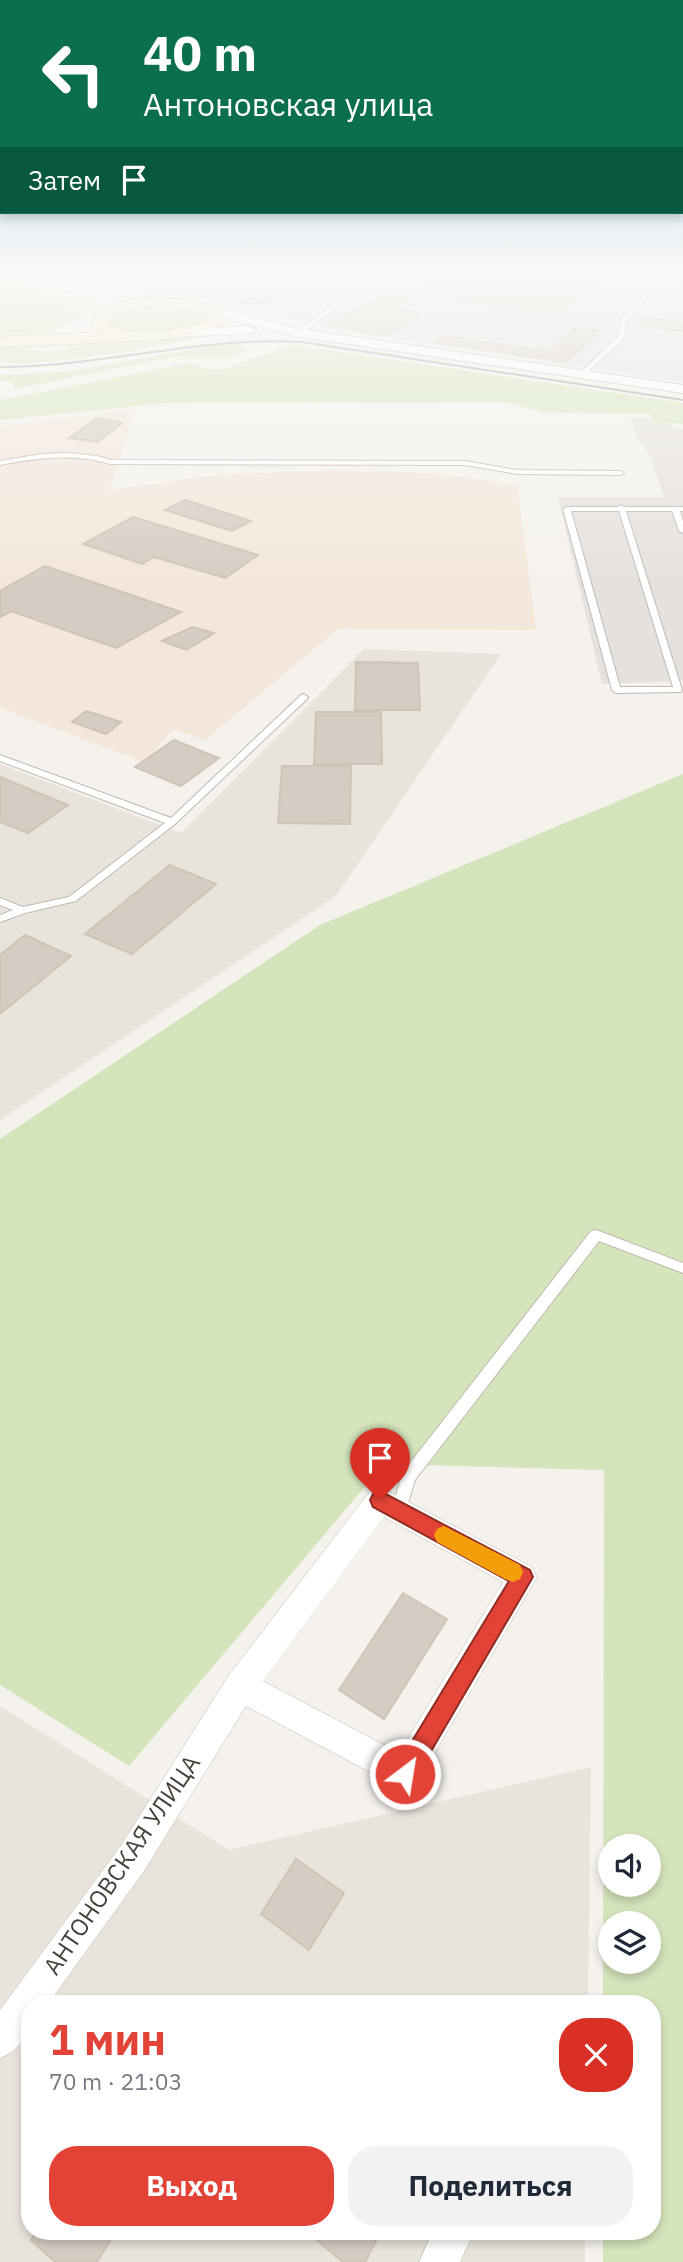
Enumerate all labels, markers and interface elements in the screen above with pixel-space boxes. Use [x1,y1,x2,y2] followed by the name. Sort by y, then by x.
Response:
[143,21,257,84] text: 40 m
[28,28,119,119] icon: left
[143,83,433,125] text: Антоновская улица
[115,161,153,199] icon: arrive
[28,163,101,197] text: Затем
[350,1428,410,1500] pin
[361,1439,399,1477] icon: arrive
[368,1737,442,1811] position arrow
[36,1748,207,1981] street label: АНТОНОВСКАЯ УЛИЦА
[598,1834,661,1974] map controls
[598,1834,661,1897] button: sound
[598,1911,661,1974] button: layers
[49,2012,166,2067] text: 1 мин
[559,2018,633,2092] button: close
[49,2066,182,2096] text: 70 m · 21:03
[49,2146,334,2226] button: Выход
[348,2146,633,2226] button: Поделиться

